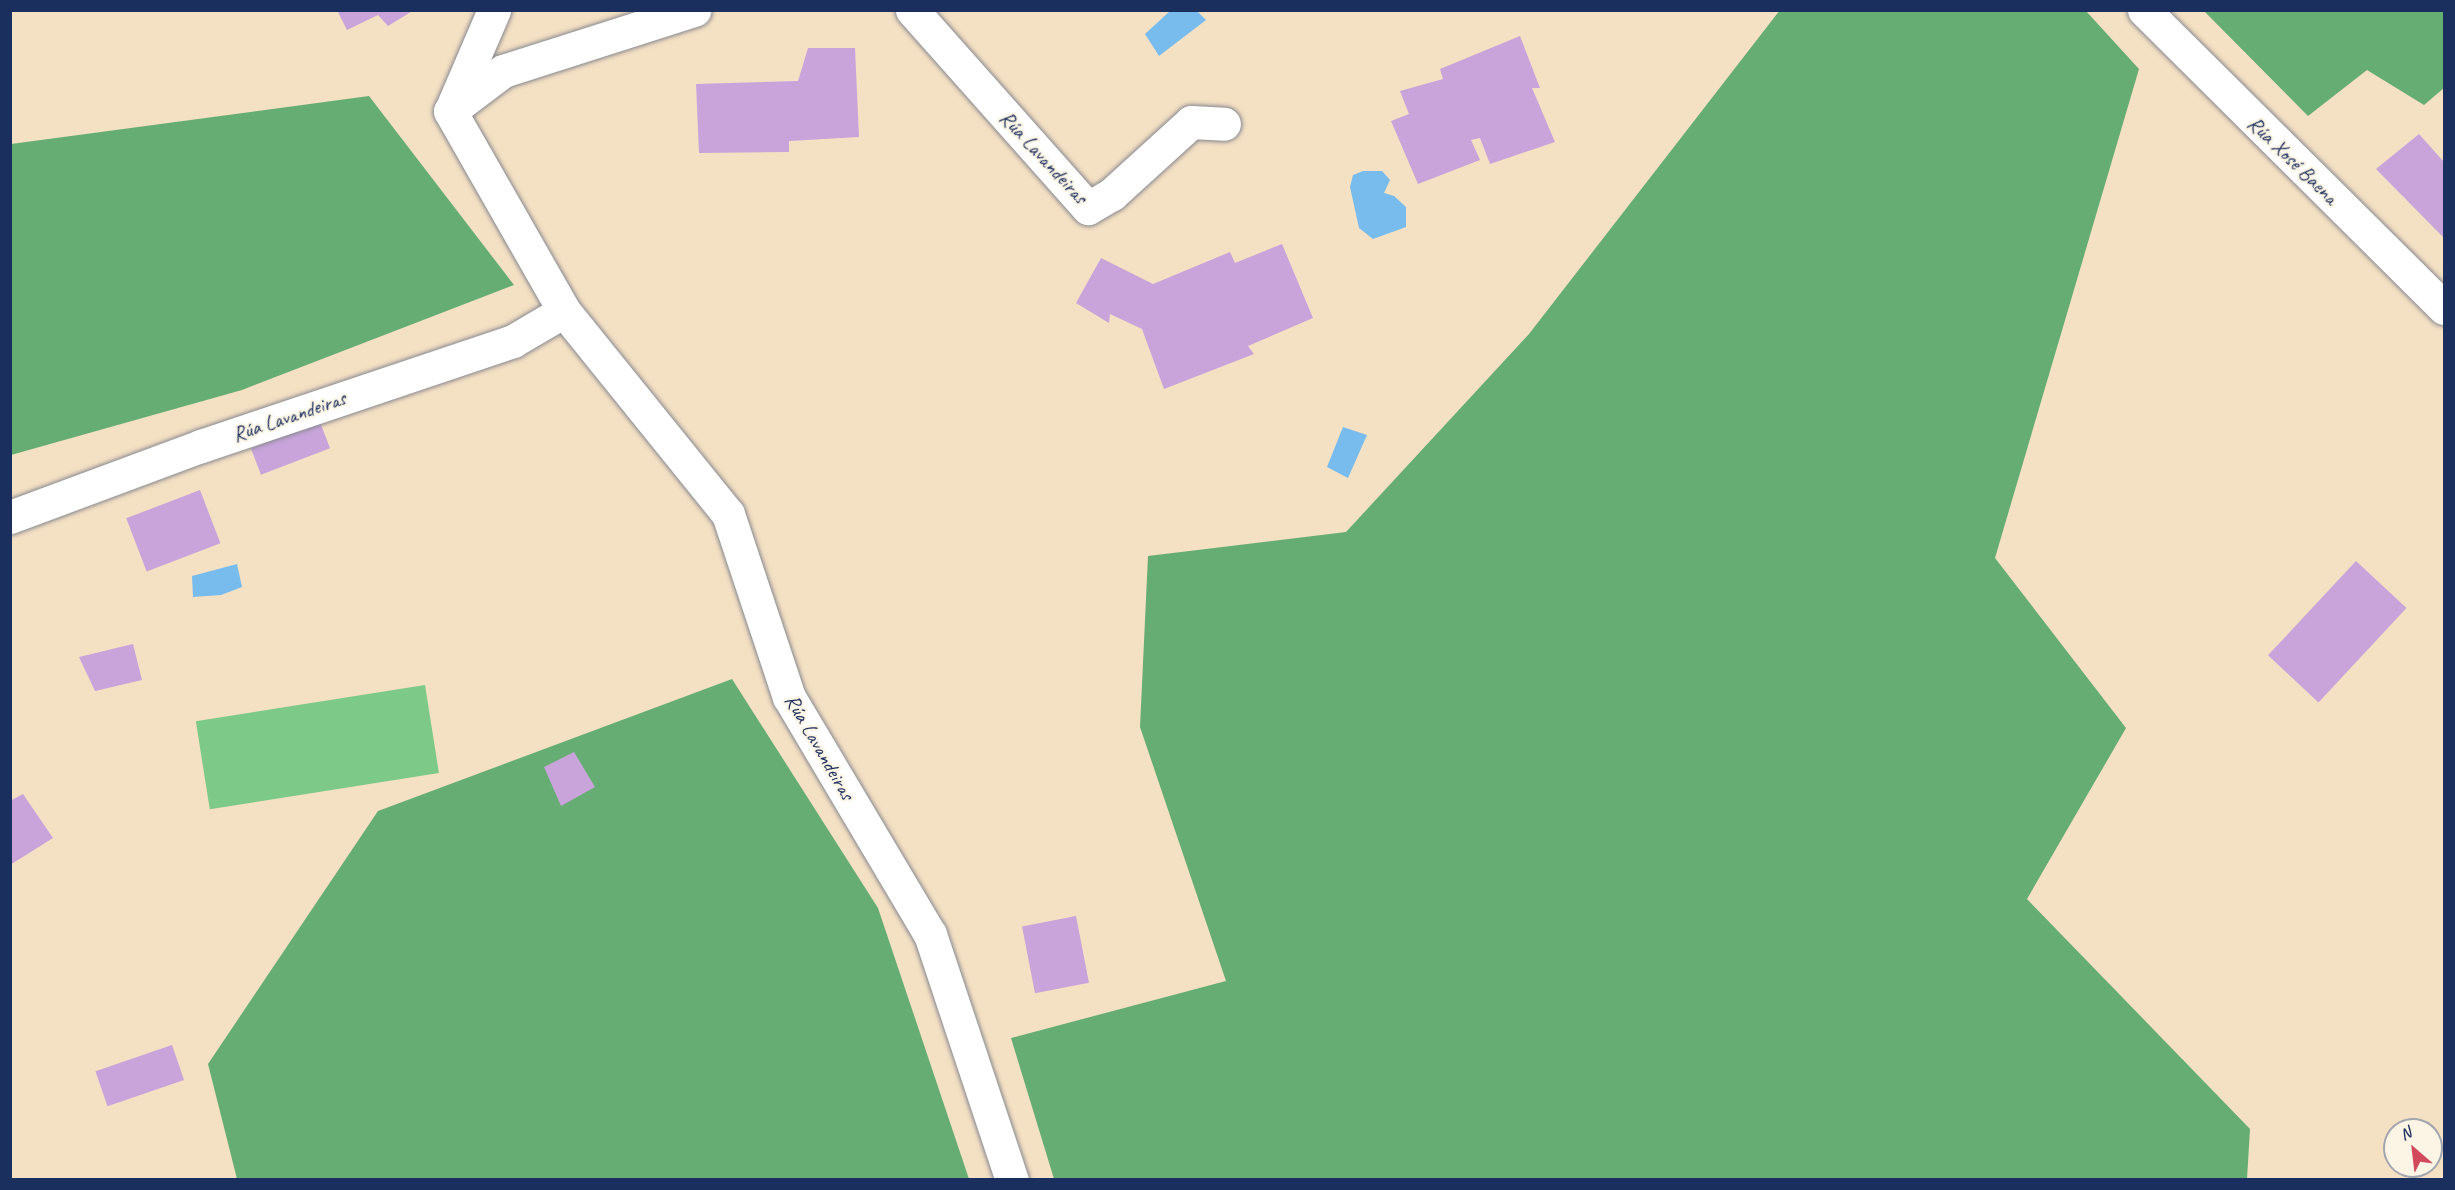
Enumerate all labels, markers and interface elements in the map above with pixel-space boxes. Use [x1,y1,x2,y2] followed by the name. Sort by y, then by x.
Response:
[995,105,1093,209] street label: Rúa Lavandeiras
[2243,111,2343,209] street label: Rúa Xosé Baena
[229,385,349,447] street label: Rúa Lavandeiras
[780,690,860,804] street label: Rúa Lavandeiras
[2383,1118,2443,1178] north arrow
[2396,1123,2415,1145] text: N

